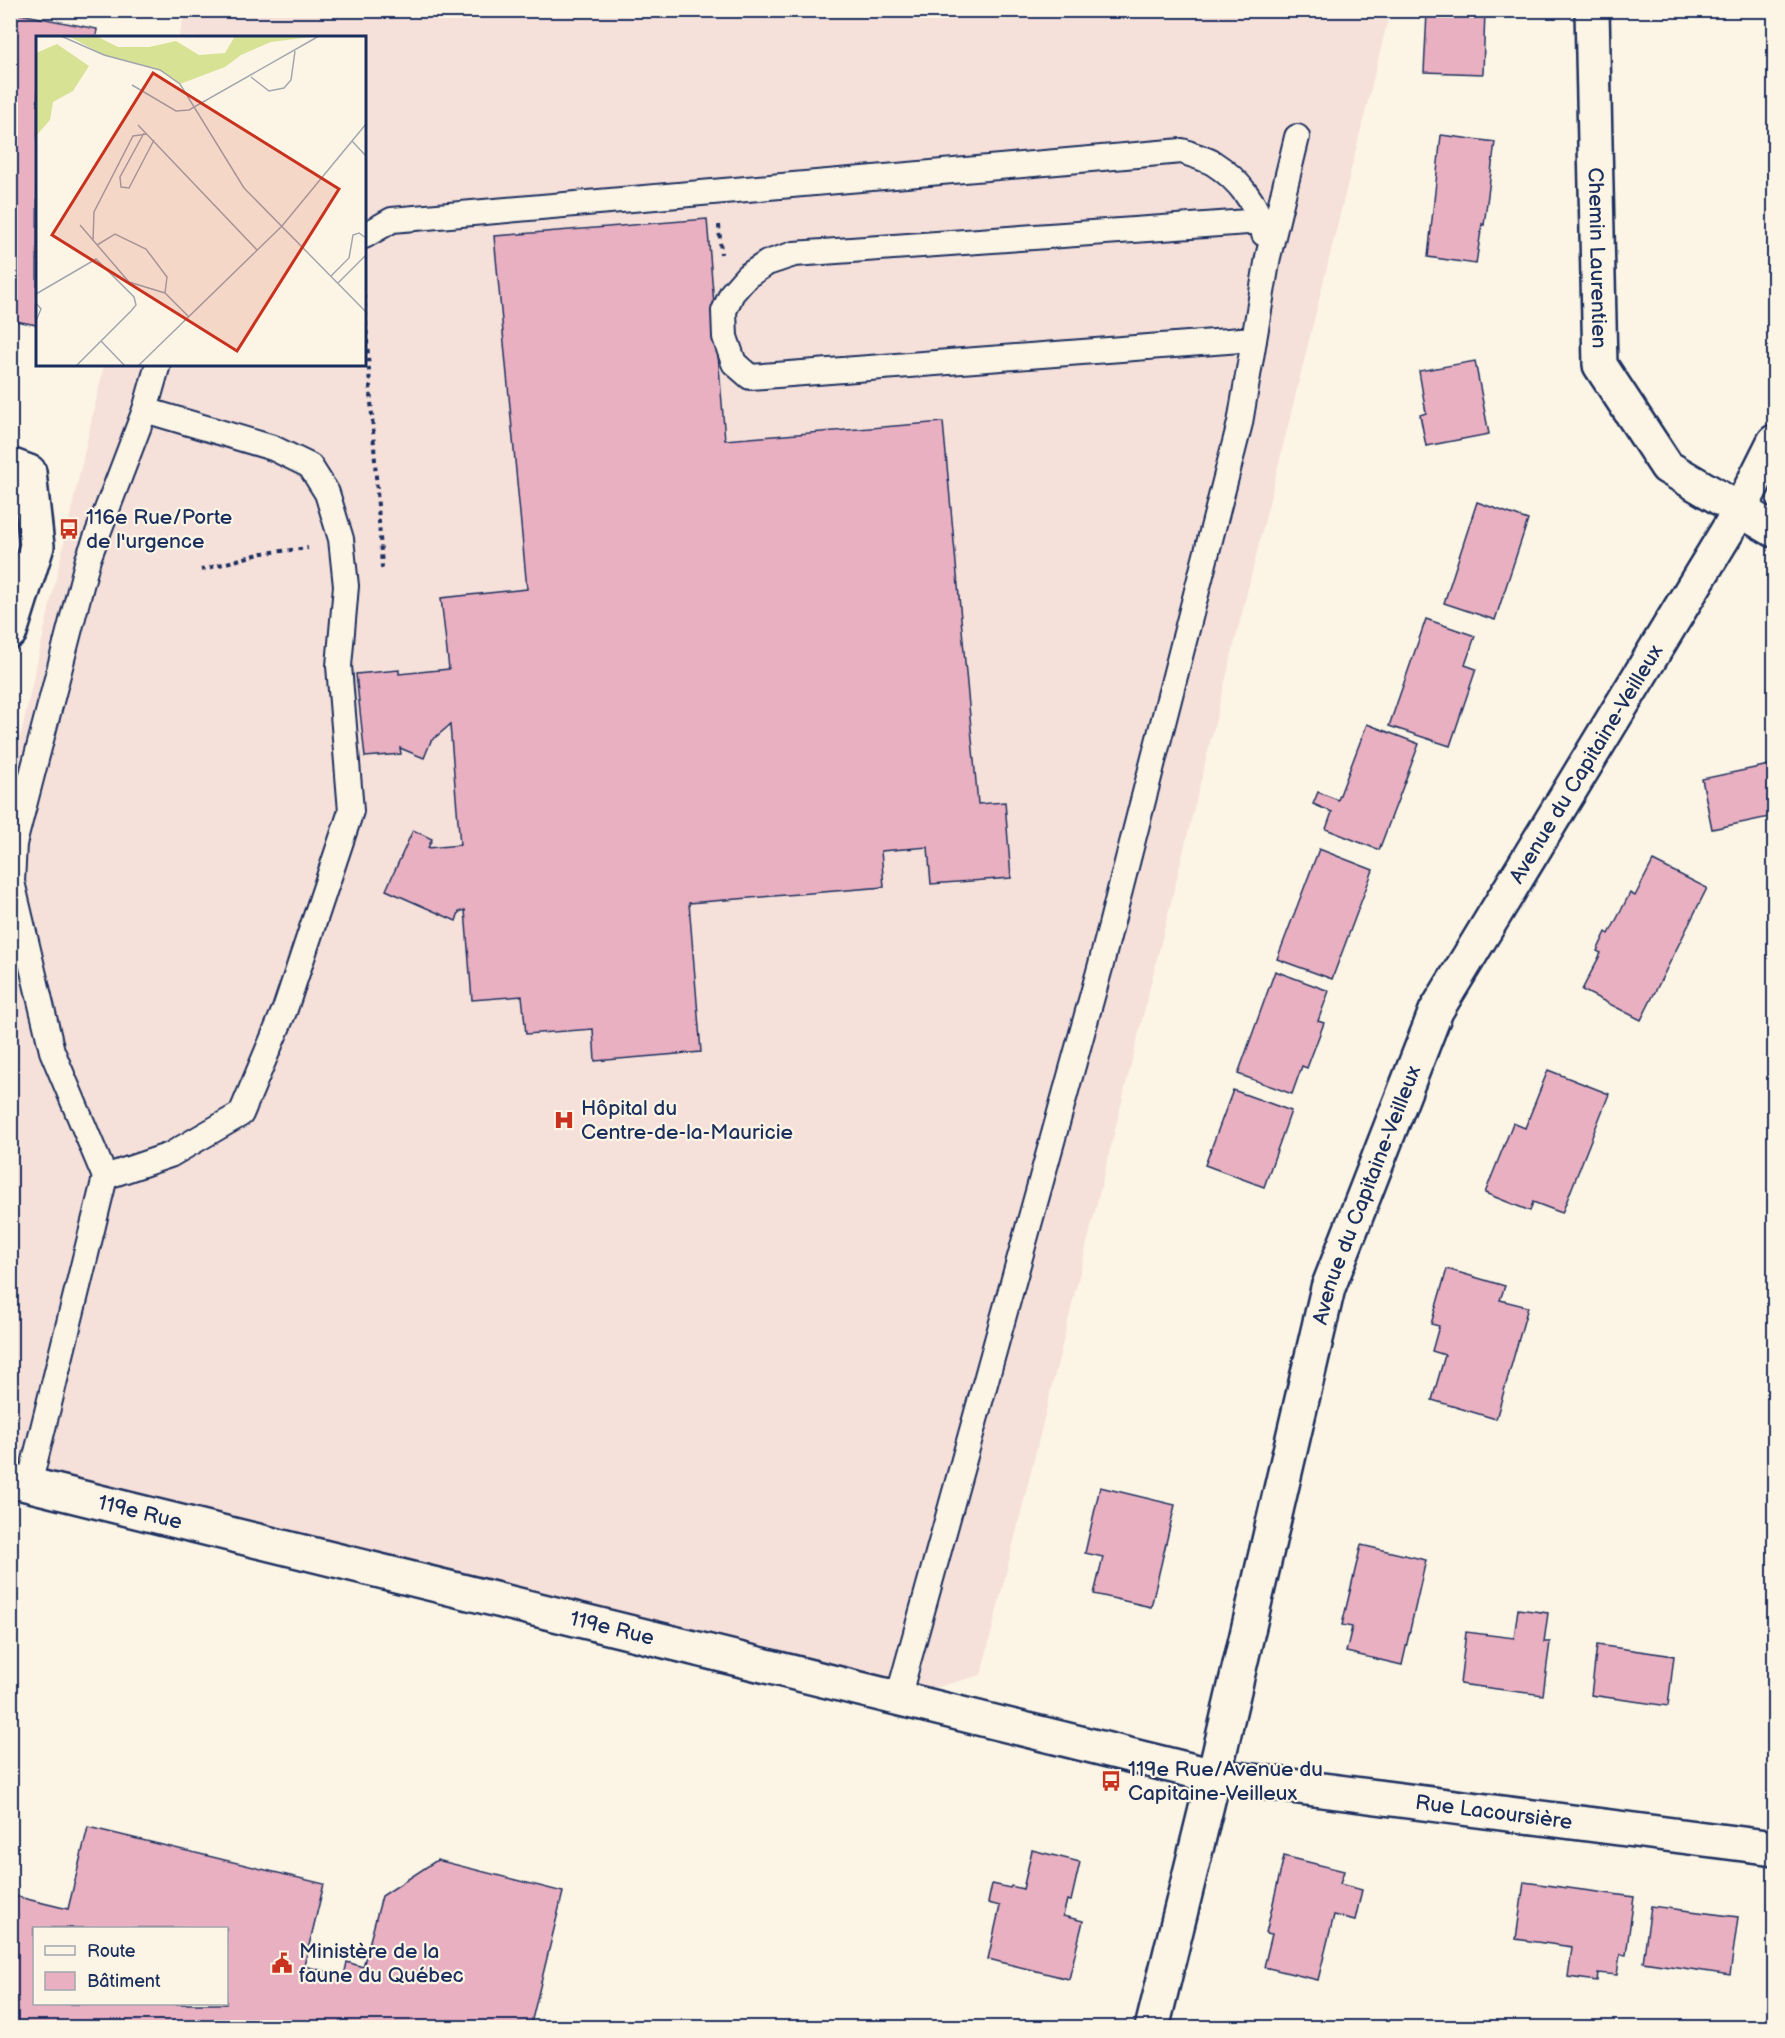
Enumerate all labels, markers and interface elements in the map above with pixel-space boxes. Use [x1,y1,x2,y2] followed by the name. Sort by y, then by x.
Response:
[36,36,366,366] inset map
[1583,167,1612,349] street label: Chemin Laurentien
[86,505,232,554] place label: 116e Rue/Porte de l'urgence
[57,517,81,541] bus stop icon: 116e Rue/Porte de l'urgence
[1504,640,1668,888] street label: Avenue du Capitaine-Veilleux
[1308,1062,1427,1327] street label: Avenue du Capitaine-Veilleux
[581,1096,793,1145] place label: Hôpital du Centre-de-la-Mauricie
[552,1108,576,1132] hospital icon: Hôpital du Centre-de-la-Mauricie
[95,1490,185,1535] street label: 119e Rue
[567,1606,657,1651] street label: 119e Rue
[1128,1757,1323,1806] place label: 119e Rue/Avenue du Capitaine-Veilleux
[1099,1769,1123,1793] bus stop icon: 119e Rue/Avenue du Capitaine-Veilleux
[1414,1790,1574,1835] street label: Rue Lacoursière
[33,1927,228,2005] legend
[299,1939,464,1988] place label: Ministère de la faune du Québec
[87,1941,136,1962] text: Route
[270,1951,294,1975] public building icon: Ministère de la faune du Québec
[87,1971,161,1992] text: Bâtiment

